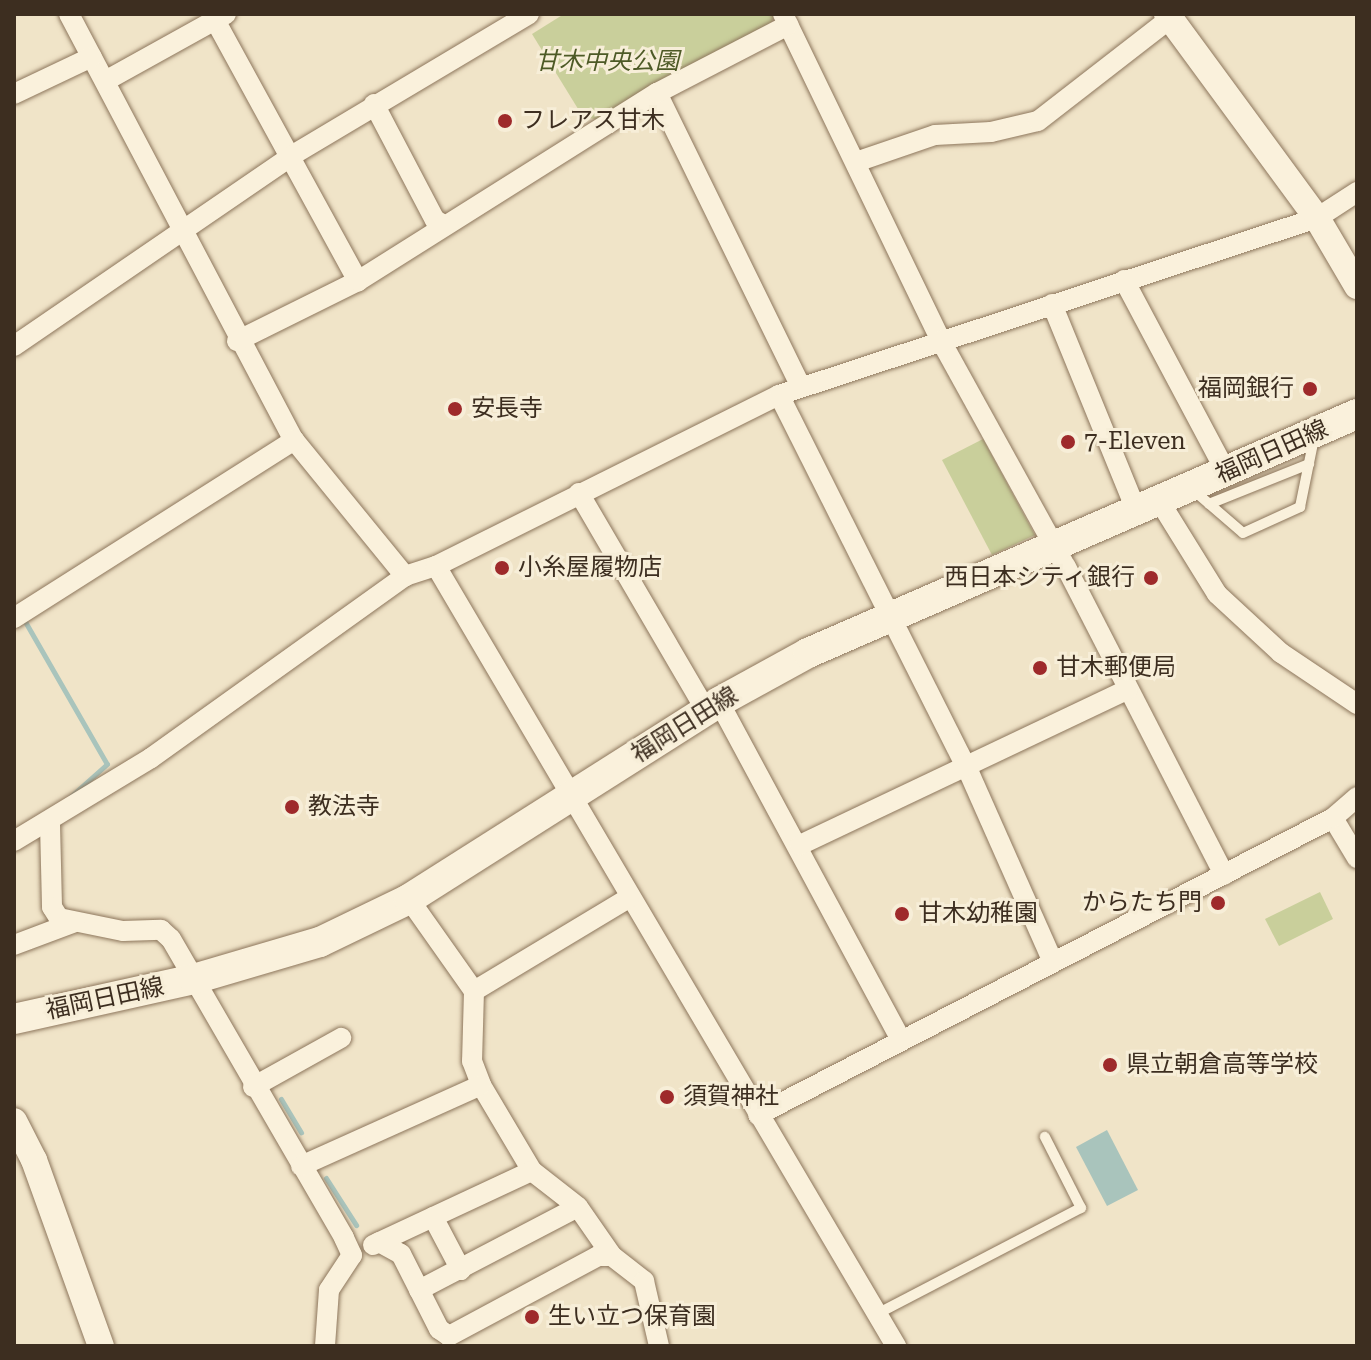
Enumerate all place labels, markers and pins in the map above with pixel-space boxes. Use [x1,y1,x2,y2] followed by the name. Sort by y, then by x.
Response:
[521,107,665,135] place label: フレアス甘木
[496,112,514,130] marker: フレアス甘木
[1198,375,1294,403] place label: 福岡銀行
[1301,380,1319,398] marker: 福岡銀行
[471,395,543,423] place label: 安長寺
[446,400,464,418] marker: 安長寺
[1084,428,1186,456] place label: 7-Eleven
[1059,433,1077,451] marker: 7-Eleven
[518,554,662,582] place label: 小糸屋履物店
[493,559,511,577] marker: 小糸屋履物店
[943,564,1135,592] place label: 西日本シティ銀行
[1142,569,1160,587] marker: 西日本シティ銀行
[1056,654,1176,682] place label: 甘木郵便局
[1031,659,1049,677] marker: 甘木郵便局
[308,793,380,821] place label: 教法寺
[283,798,301,816] marker: 教法寺
[1082,889,1202,917] place label: からたち門
[1209,894,1227,912] marker: からたち門
[918,900,1038,928] place label: 甘木幼稚園
[893,905,911,923] marker: 甘木幼稚園
[1126,1051,1318,1079] place label: 県立朝倉高等学校
[1101,1056,1119,1074] marker: 県立朝倉高等学校
[683,1083,779,1111] place label: 須賀神社
[658,1088,676,1106] marker: 須賀神社
[548,1303,716,1331] place label: 生い立つ保育園
[523,1308,541,1326] marker: 生い立つ保育園

